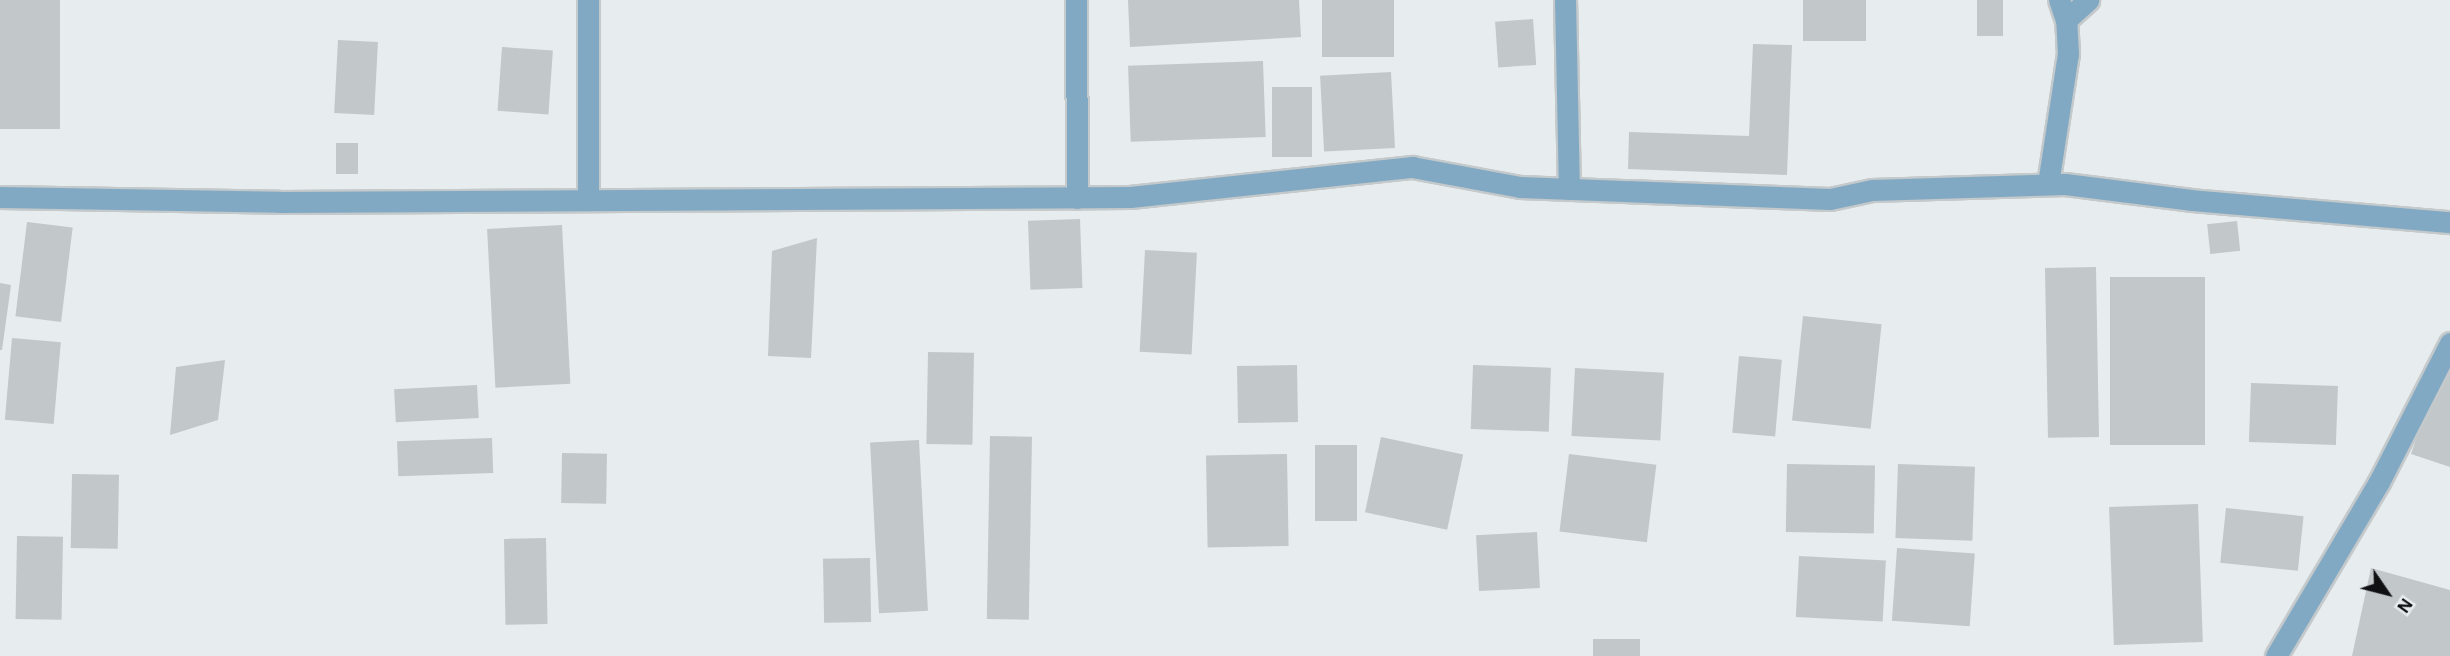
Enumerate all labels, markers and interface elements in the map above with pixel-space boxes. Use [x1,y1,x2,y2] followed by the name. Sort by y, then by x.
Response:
[2352,558,2422,628] north arrow
[2393,594,2416,616] text: N

